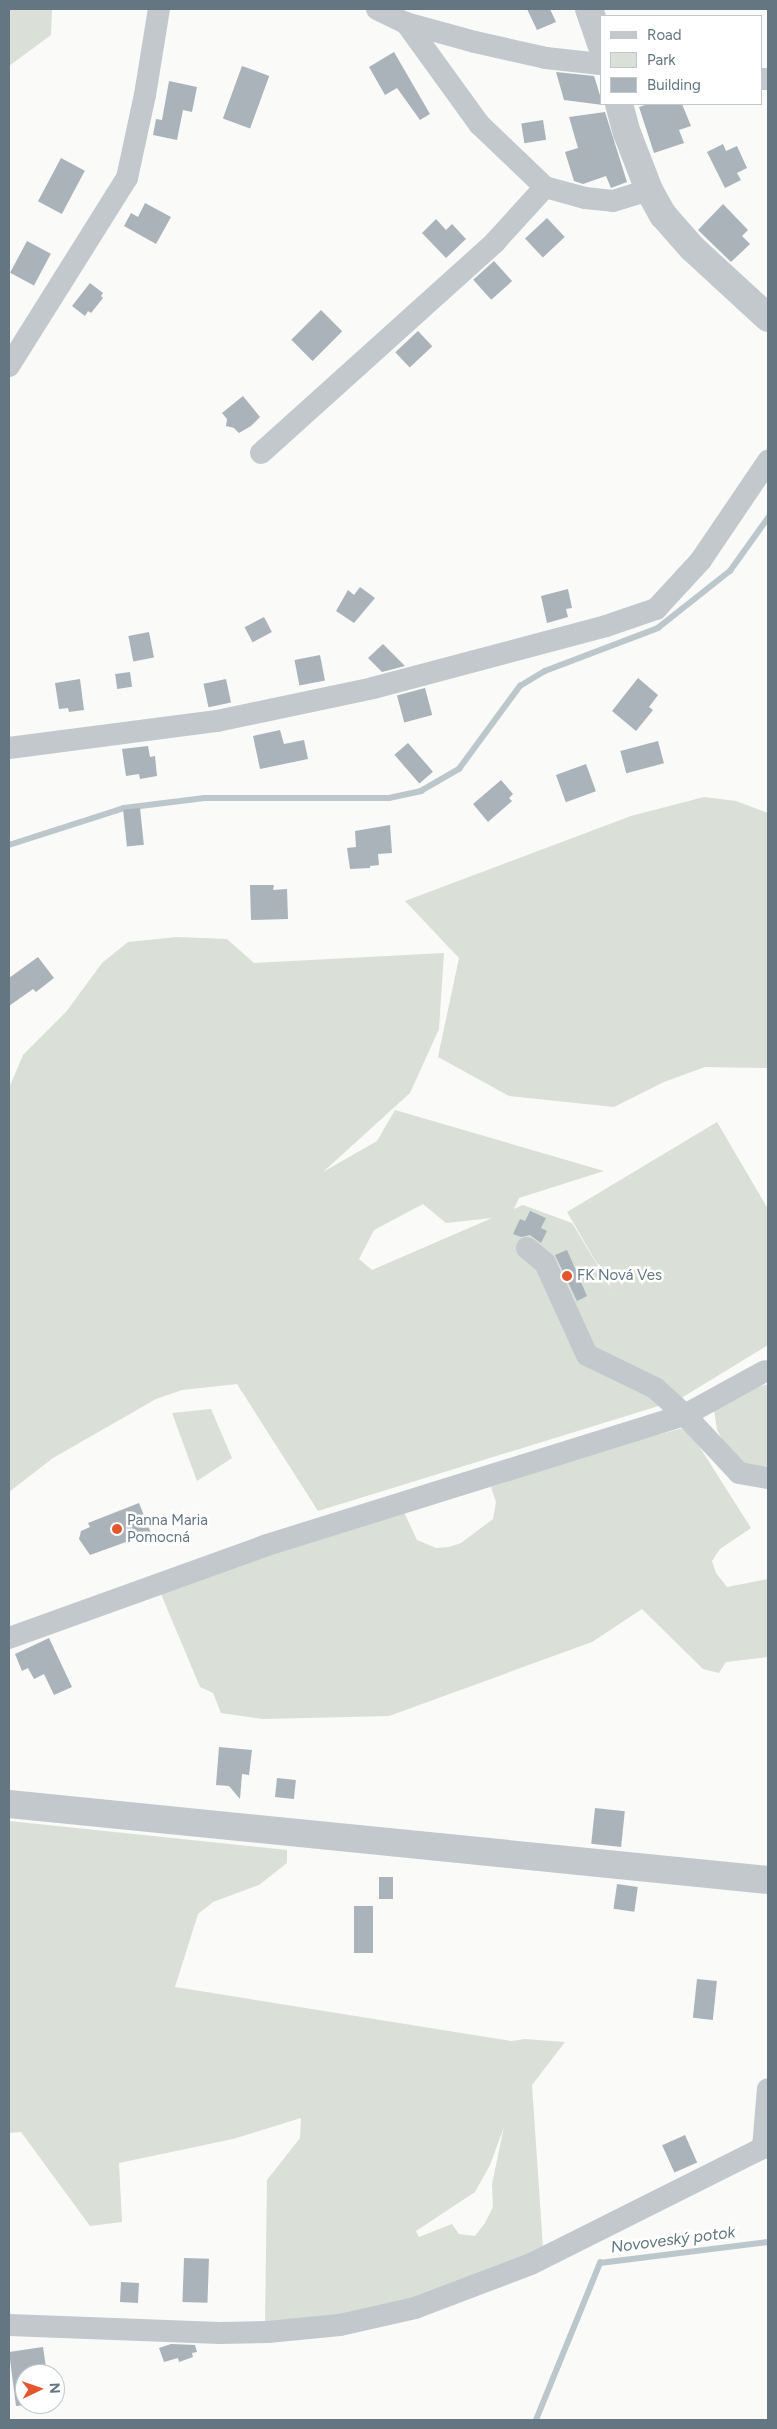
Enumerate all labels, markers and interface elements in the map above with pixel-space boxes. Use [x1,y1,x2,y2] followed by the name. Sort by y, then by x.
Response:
[600,15,762,105] legend
[647,26,682,44] text: Road
[647,51,676,69] text: Park
[647,76,701,94] text: Building
[577,1267,662,1285] place label: FK Nová Ves
[561,1270,573,1282] marker: FK Nová Ves
[127,1511,208,1546] place label: Panna Maria Pomocná
[111,1523,123,1535] marker: Panna Maria Pomocná
[610,2223,736,2257] water label: Novoveský potok
[15,2364,65,2414] north arrow
[46,2382,63,2394] text: N

